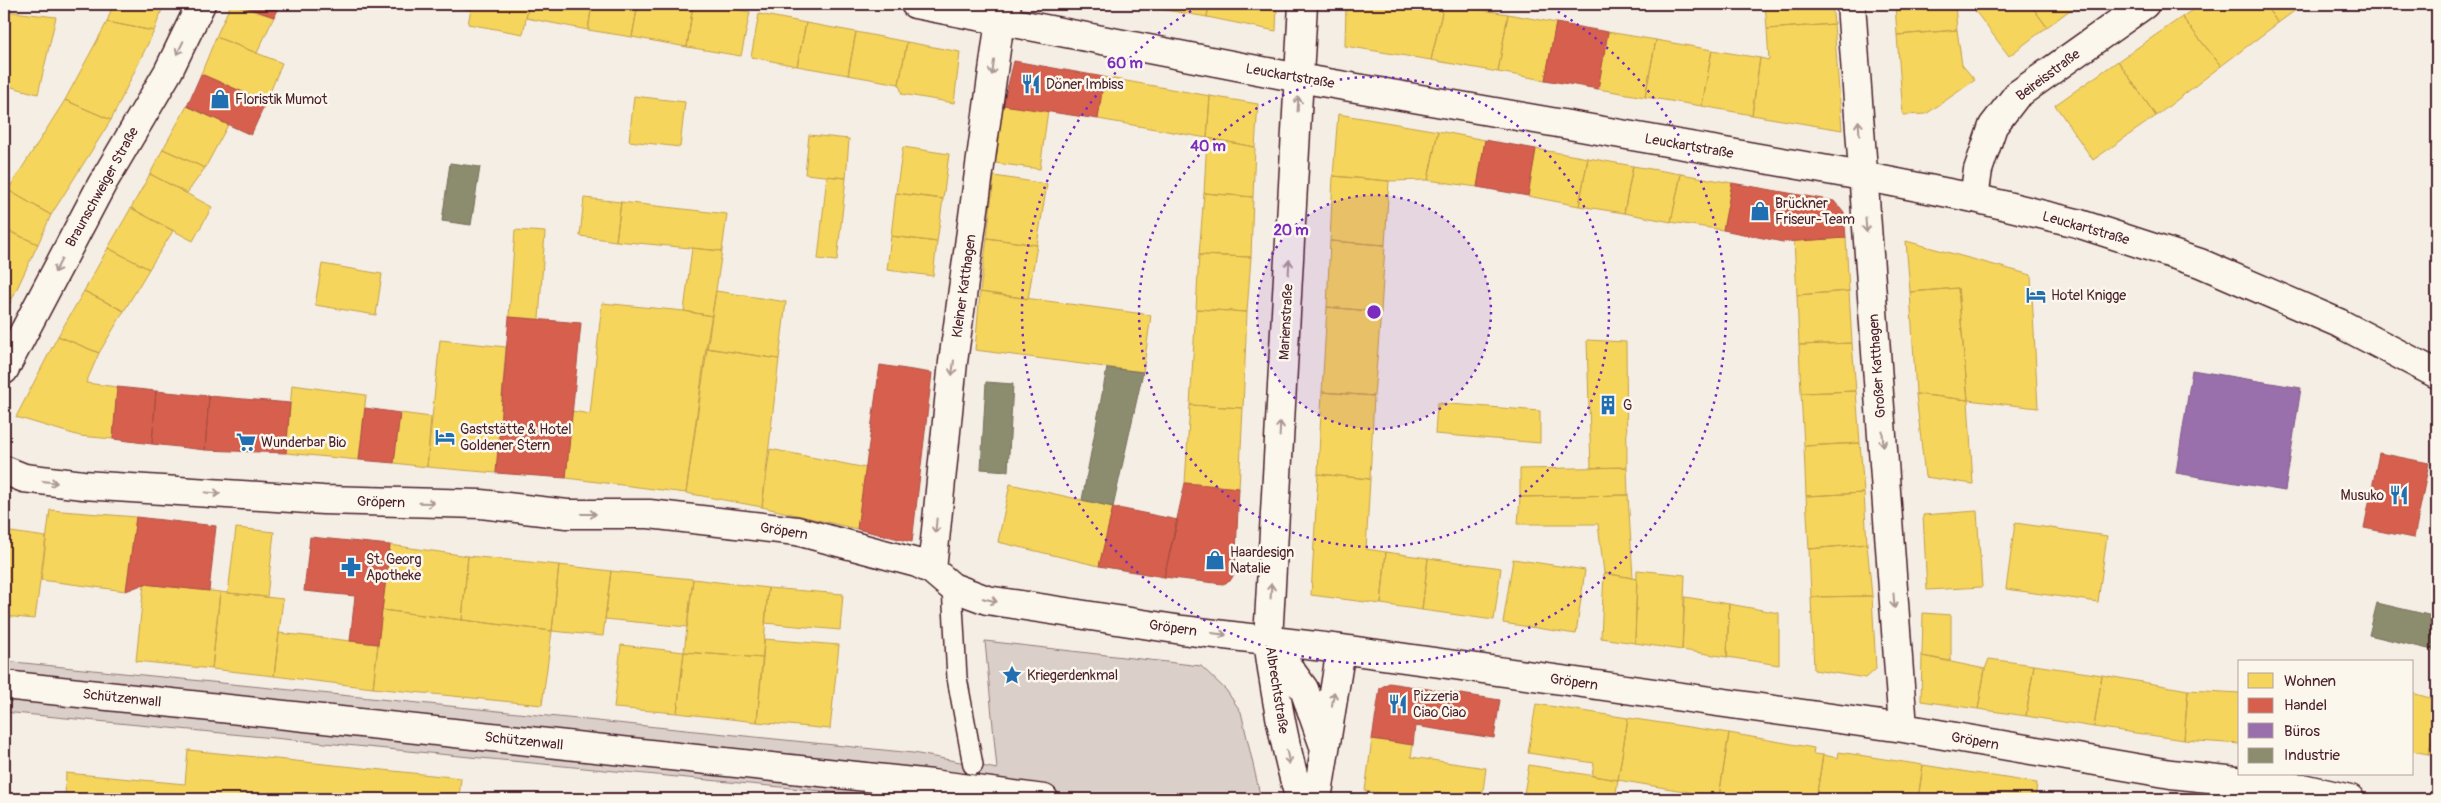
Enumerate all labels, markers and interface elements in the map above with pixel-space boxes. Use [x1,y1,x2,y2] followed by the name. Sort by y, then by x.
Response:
[174,40,184,55] one-way arrow
[2013,45,2083,105] street label: Beireisstraße
[1107,54,1143,73] text: 60 m
[988,60,998,76] one-way arrow
[1244,60,1336,92] street label: Leuckartstraße
[1020,73,1042,95] restaurant icon: Döner Imbiss
[1046,76,1124,93] place label: Döner Imbiss
[209,88,231,110] shop icon: Floristik Mumot
[235,91,328,108] place label: Floristik Mumot
[1293,97,1302,113] one-way arrow
[1855,120,1864,136] one-way arrow
[62,124,142,250] street label: Braunschweiger Straße
[1643,130,1735,162] street label: Leuckartstraße
[1190,137,1226,156] text: 40 m
[1775,195,1855,228] place label: Brückner Friseur-Team
[1749,200,1771,222] shop icon: Brückner Friseur-Team
[2040,207,2132,249] street label: Leuckartstraße
[1861,217,1871,233] one-way arrow
[1273,221,1309,240] text: 20 m
[948,233,980,339] street label: Kleiner Katthagen
[53,258,63,273] one-way arrow
[1284,259,1293,275] one-way arrow
[1276,283,1296,361] street label: Marienstraße
[2025,284,2047,306] hotel icon: Hotel Knigge
[2051,287,2126,304] place label: Hotel Knigge
[1365,303,1383,321] centre of rings
[1865,313,1889,419] street label: Großer Katthagen
[948,360,958,376] one-way arrow
[1597,394,1619,416] building icon: G
[1623,397,1632,414] place label: G
[460,421,572,454] place label: Gaststätte & Hotel Goldener Stern
[1276,421,1285,437] one-way arrow
[434,426,456,448] hotel icon: Gaststätte & Hotel Goldener Stern
[235,431,257,453] supermarket icon: Wunderbar Bio
[1878,431,1888,447] one-way arrow
[261,434,347,451] place label: Wunderbar Bio
[42,477,58,487] one-way arrow
[2388,484,2410,506] restaurant icon: Musuko
[2341,487,2384,504] place label: Musuko
[204,488,220,497] one-way arrow
[357,493,406,511] street label: Gröpern
[419,498,435,508] one-way arrow
[580,509,597,519] one-way arrow
[931,518,941,534] one-way arrow
[759,519,809,543] street label: Gröpern
[1230,544,1294,577] place label: Haardesign Natalie
[1204,549,1226,571] shop icon: Haardesign Natalie
[366,551,422,584] place label: St. Georg Apotheke
[340,556,362,578] pharmacy icon: St. Georg Apotheke
[1267,584,1276,600] one-way arrow
[1890,593,1899,609] one-way arrow
[981,596,997,605] one-way arrow
[1148,616,1198,640] street label: Gröpern
[1211,629,1227,639] one-way arrow
[1262,645,1292,735] street label: Albrechtstraße
[2238,660,2414,776] legend
[1001,664,1023,686] place icon: Kriegerdenkmal
[1027,667,1118,684] place label: Kriegerdenkmal
[1549,670,1599,694] street label: Gröpern
[2284,672,2336,691] text: Wohnen
[82,685,162,711] street label: Schützenwall
[1413,688,1467,721] place label: Pizzeria Ciao Ciao
[1328,692,1338,708] one-way arrow
[1387,693,1409,715] restaurant icon: Pizzeria Ciao Ciao
[2284,696,2327,715] text: Handel
[2284,722,2320,741] text: Büros
[484,728,564,754] street label: Schützenwall
[1950,728,2000,754] street label: Gröpern
[2284,746,2340,765] text: Industrie
[1284,748,1293,764] one-way arrow

